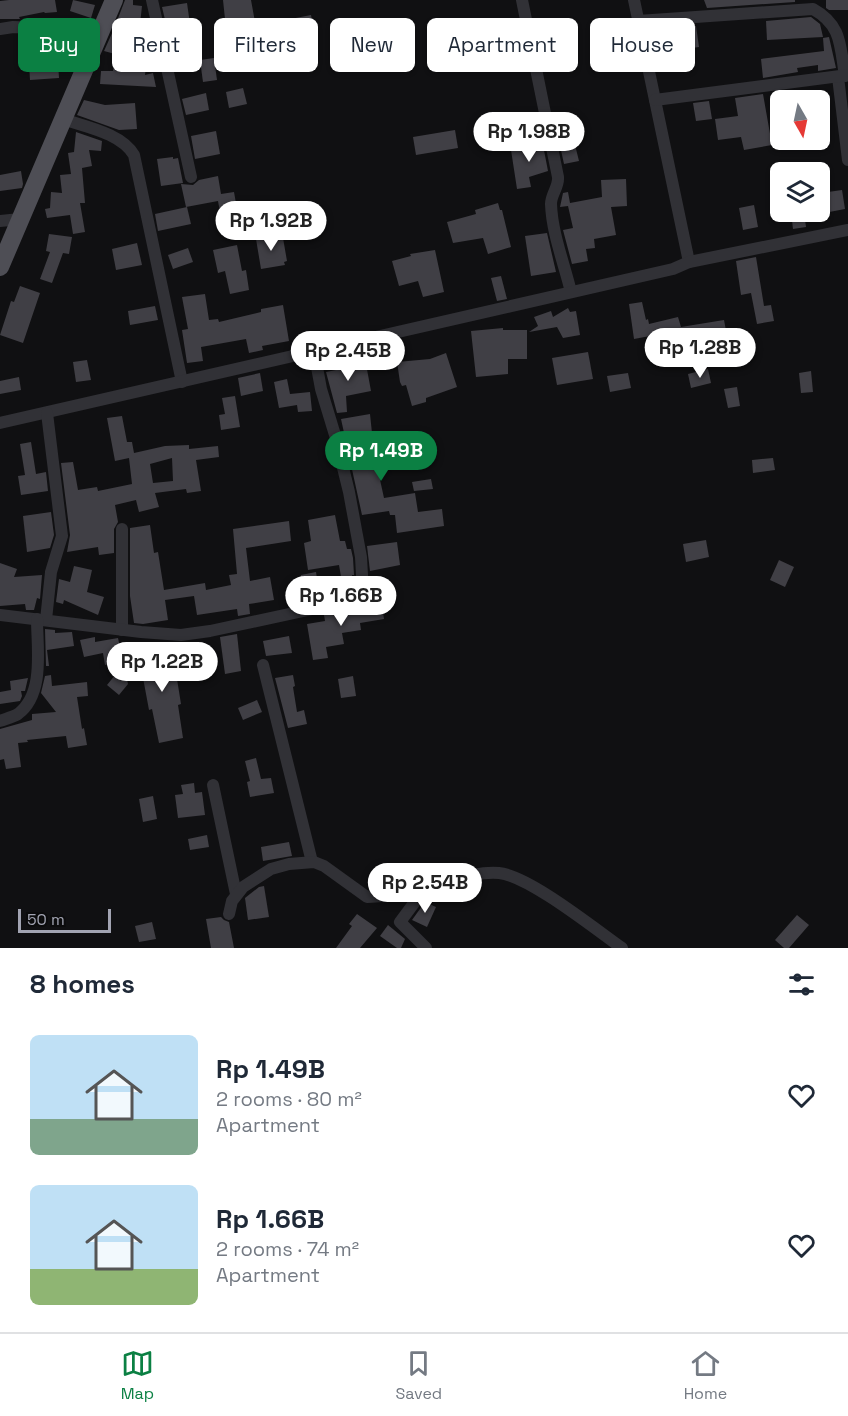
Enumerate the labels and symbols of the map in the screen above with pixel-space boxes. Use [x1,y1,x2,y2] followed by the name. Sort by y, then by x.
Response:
[770,90,830,150] north arrow
[467,112,591,163] pin: Rp 1.98B
[209,201,333,252] pin: Rp 1.92B
[638,328,762,379] pin: Rp 1.28B
[286,331,410,382] pin: Rp 2.45B
[319,431,443,482] pin: Rp 1.49B
[279,576,403,627] pin: Rp 1.66B
[100,642,224,693] pin: Rp 1.22B
[363,863,487,914] pin: Rp 2.54B
[18,906,111,934] scale bar

